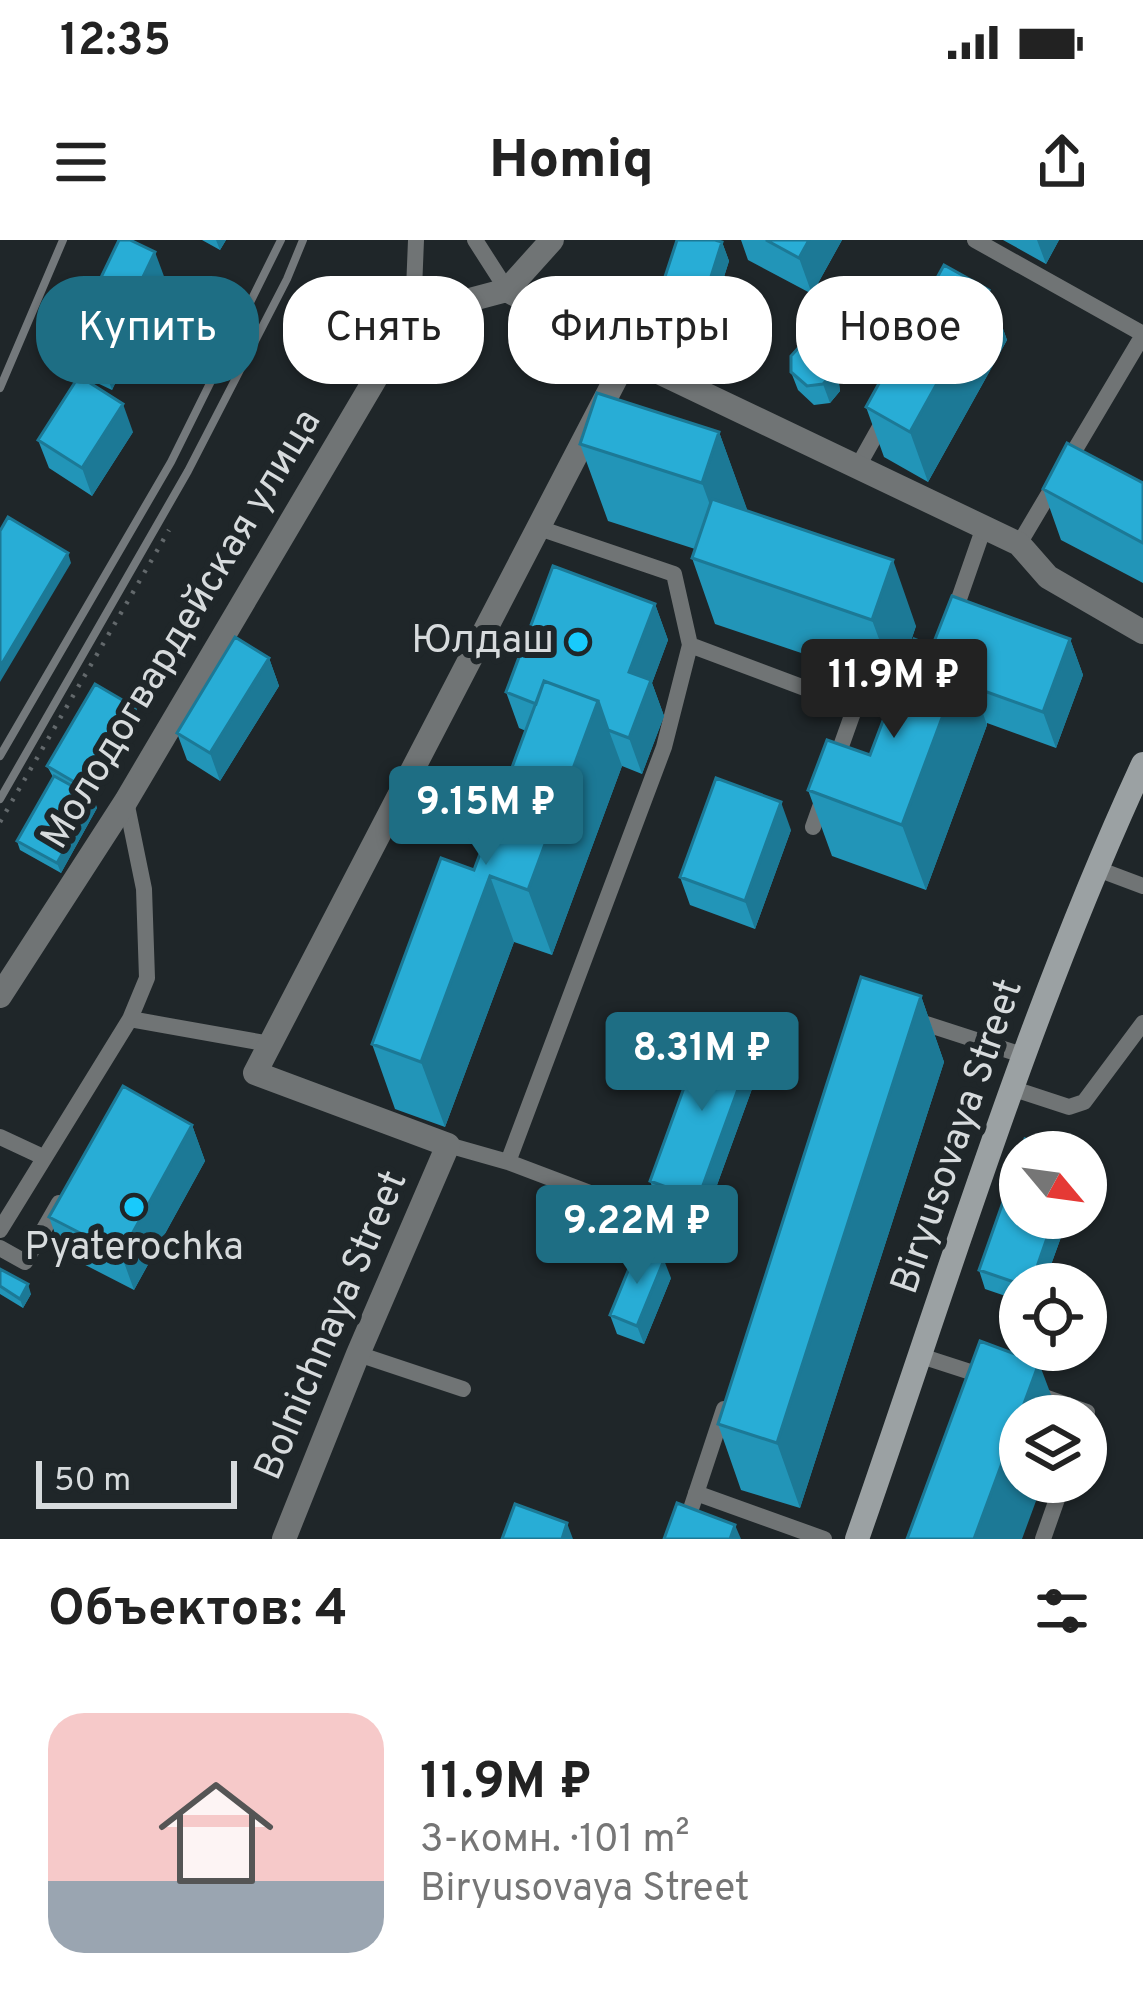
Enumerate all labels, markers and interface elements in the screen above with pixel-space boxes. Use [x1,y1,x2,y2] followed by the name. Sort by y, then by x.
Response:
[60,14,171,71] text: 12:35
[489,128,654,197] text: Homiq
[48,129,114,195] icon: menu
[1029,129,1095,195] icon: share
[36,276,259,384] chip: Купить
[283,276,484,384] chip: Снять
[508,276,772,384] chip: Фильтры
[796,276,1003,384] chip: Новое
[32,401,334,859] street label: Молодогвардейская улица
[411,618,554,667] place label: Юлдаш
[565,629,591,655] marker: Юлдаш
[783,639,1005,741] pin: 11.9M ₽
[828,653,960,702] text: 11.9M ₽
[375,766,597,868] pin: 9.15M ₽
[416,780,556,829] text: 9.15M ₽
[882,973,1036,1301] street label: Biryusovaya Street
[591,1012,813,1114] pin: 8.31M ₽
[633,1026,771,1075] text: 8.31M ₽
[999,1131,1107,1239] north arrow
[999,1131,1107,1503] map controls
[246,1164,420,1488] street label: Bolnichnaya Street
[526,1185,748,1287] pin: 9.22M ₽
[121,1194,147,1220] marker: Pyaterochka
[563,1199,711,1248] text: 9.22M ₽
[24,1225,244,1274] place label: Pyaterochka
[999,1263,1107,1371] button: locate
[999,1395,1107,1503] button: layers
[36,1455,237,1508] scale bar
[54,1461,131,1503] text: 50 m
[1029,1578,1095,1644] icon: filters
[48,1579,348,1644] text: Объектов: 4
[420,1752,592,1817] text: 11.9M ₽
[144,1761,288,1905] icon: home
[420,1817,690,1866] text: 3-комн. · 101 m²
[420,1866,750,1915] text: Biryusovaya Street

